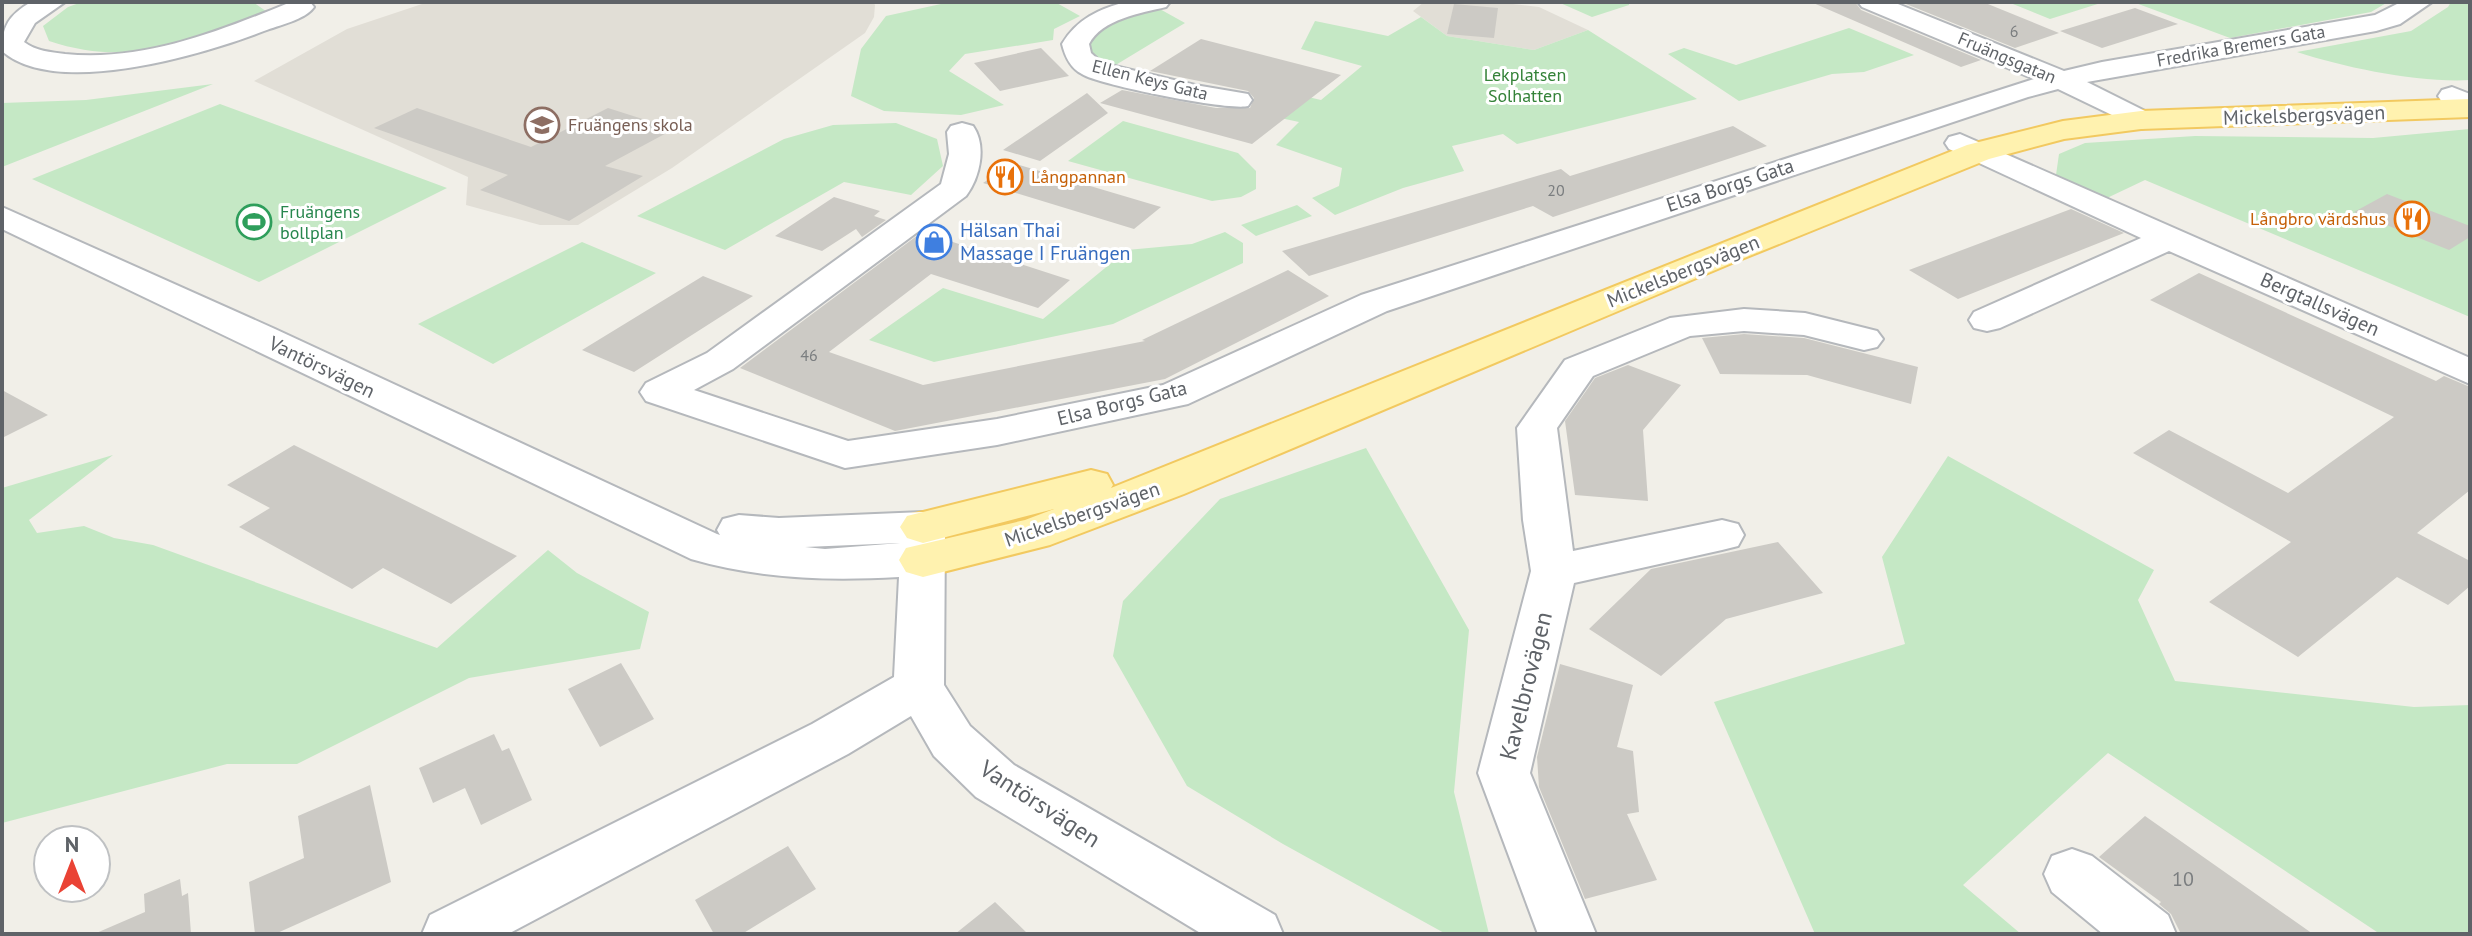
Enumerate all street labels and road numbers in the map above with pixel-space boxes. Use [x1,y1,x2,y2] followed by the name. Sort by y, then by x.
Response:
[2155,19,2327,72] street label: Fredrika Bremers Gata
[1955,27,2060,89] street label: Fruängsgatan
[1090,54,1210,105] street label: Ellen Keys Gata
[2222,99,2386,131] street label: Mickelsbergsvägen
[1663,152,1797,218] street label: Elsa Borgs Gata
[1603,229,1763,313] street label: Mickelsbergsvägen
[2256,266,2384,342] street label: Bergtallsvägen
[264,330,379,404] street label: Vantörsvägen
[1054,374,1190,432] street label: Elsa Borgs Gata
[1001,475,1163,553] street label: Mickelsbergsvägen
[1492,609,1559,763] street label: Kavelbrovägen
[973,752,1107,854] street label: Vantörsvägen

